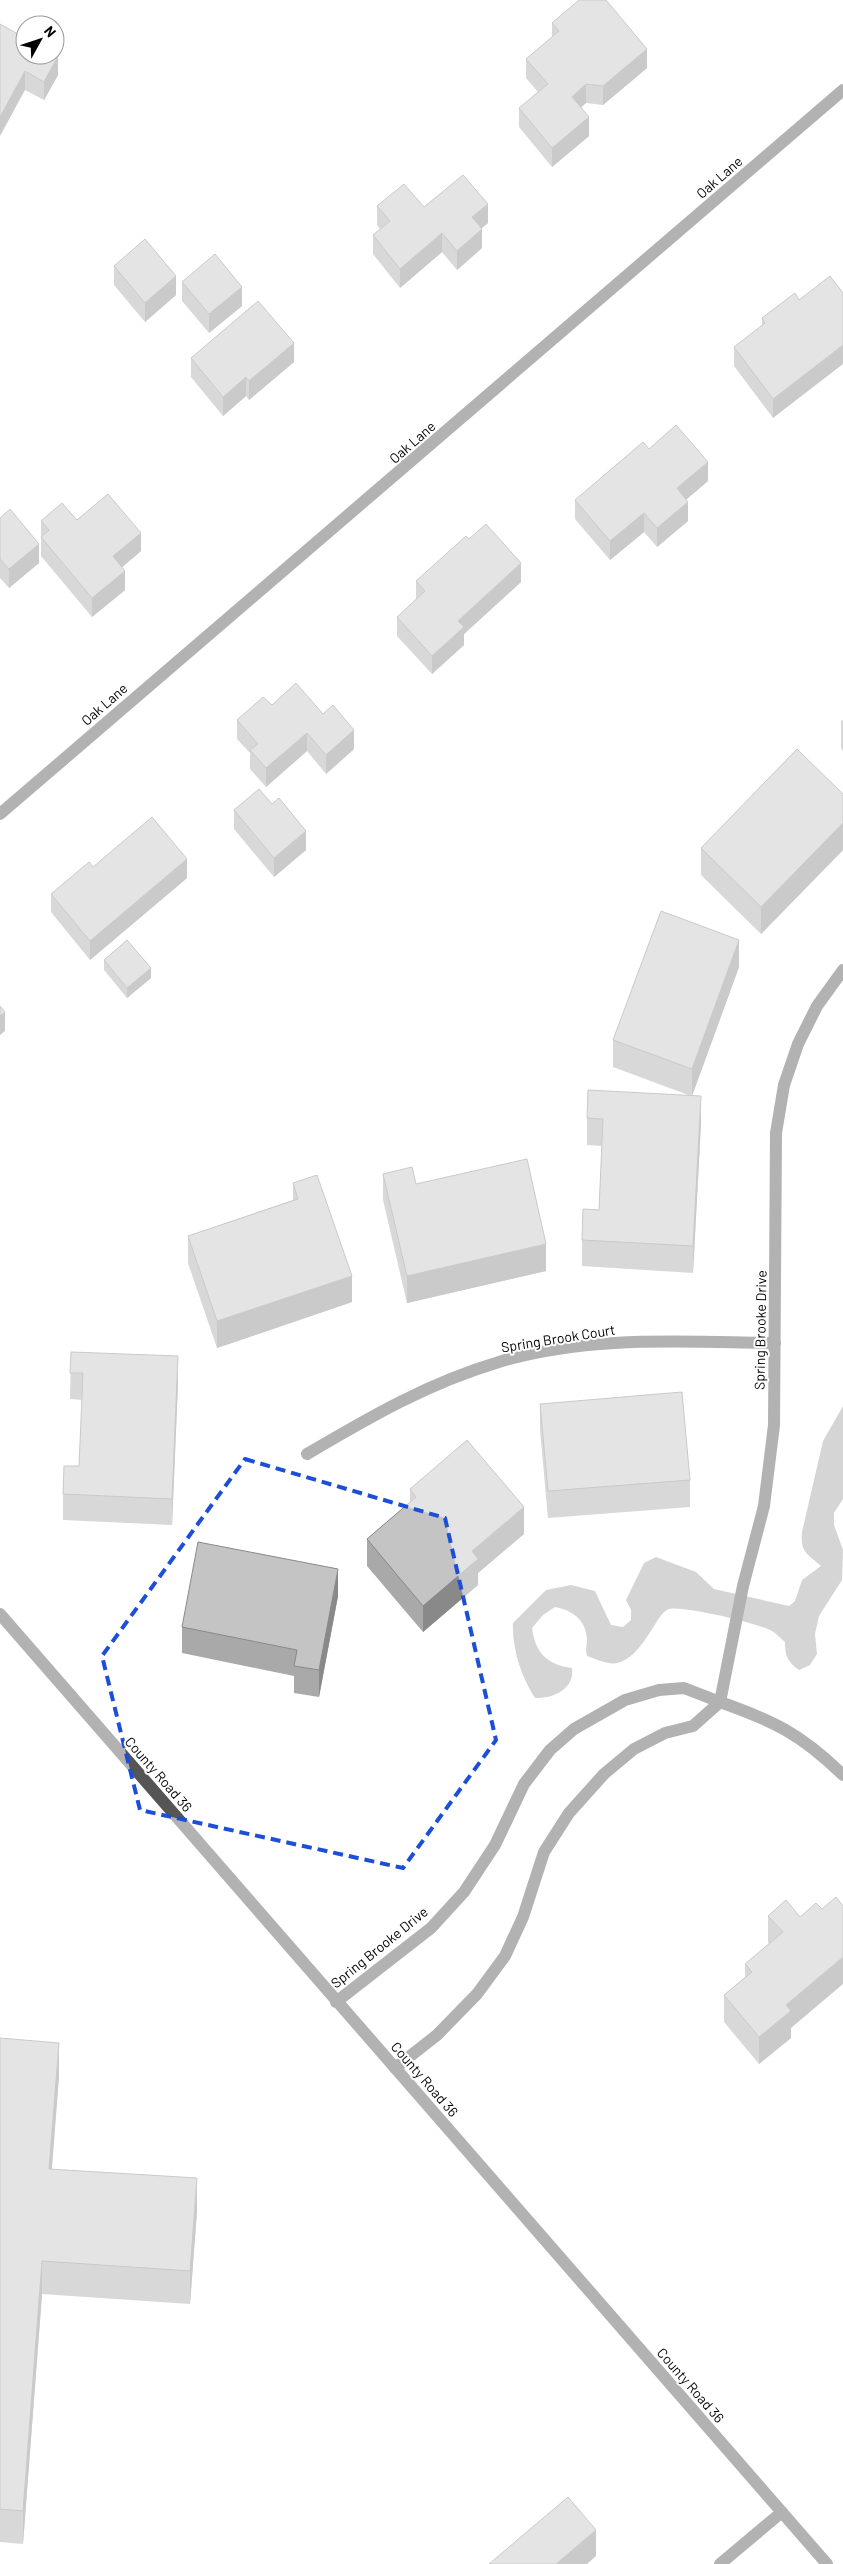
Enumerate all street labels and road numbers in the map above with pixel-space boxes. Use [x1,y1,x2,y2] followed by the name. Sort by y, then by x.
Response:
[692,152,746,202] street label: Oak Lane
[385,417,439,467] street label: Oak Lane
[77,679,131,729] street label: Oak Lane
[750,1270,770,1390] street label: Spring Brooke Drive
[500,1321,616,1355] street label: Spring Brook Court
[122,1733,196,1815] street label: County Road 36
[327,1903,431,1991] street label: Spring Brooke Drive
[388,2038,462,2120] street label: County Road 36
[654,2344,728,2426] street label: County Road 36

